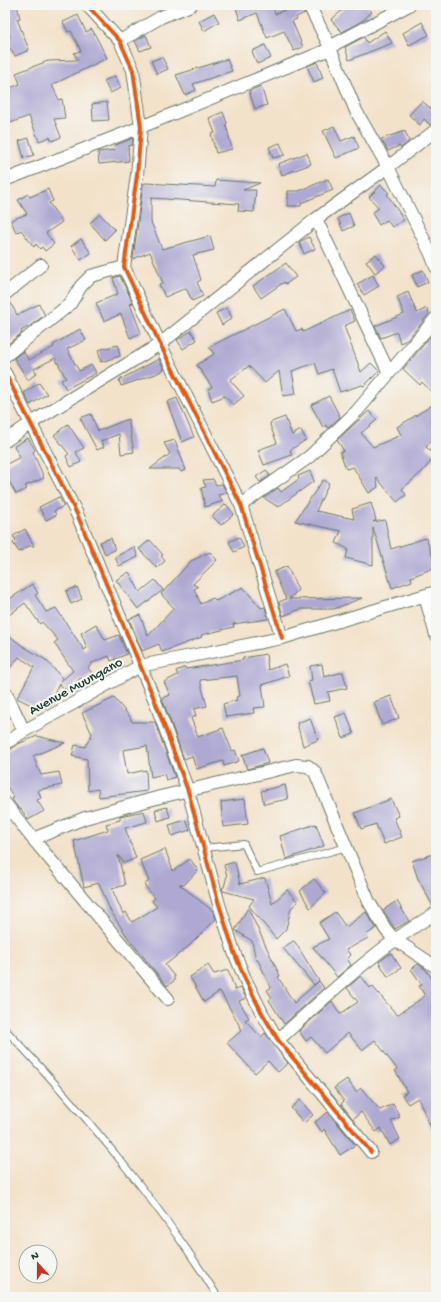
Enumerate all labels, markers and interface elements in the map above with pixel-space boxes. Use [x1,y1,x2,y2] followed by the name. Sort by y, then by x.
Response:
[26,654,126,720] street label: Avenue Muungano
[18,1244,58,1284] north arrow
[30,1250,41,1263] text: N

